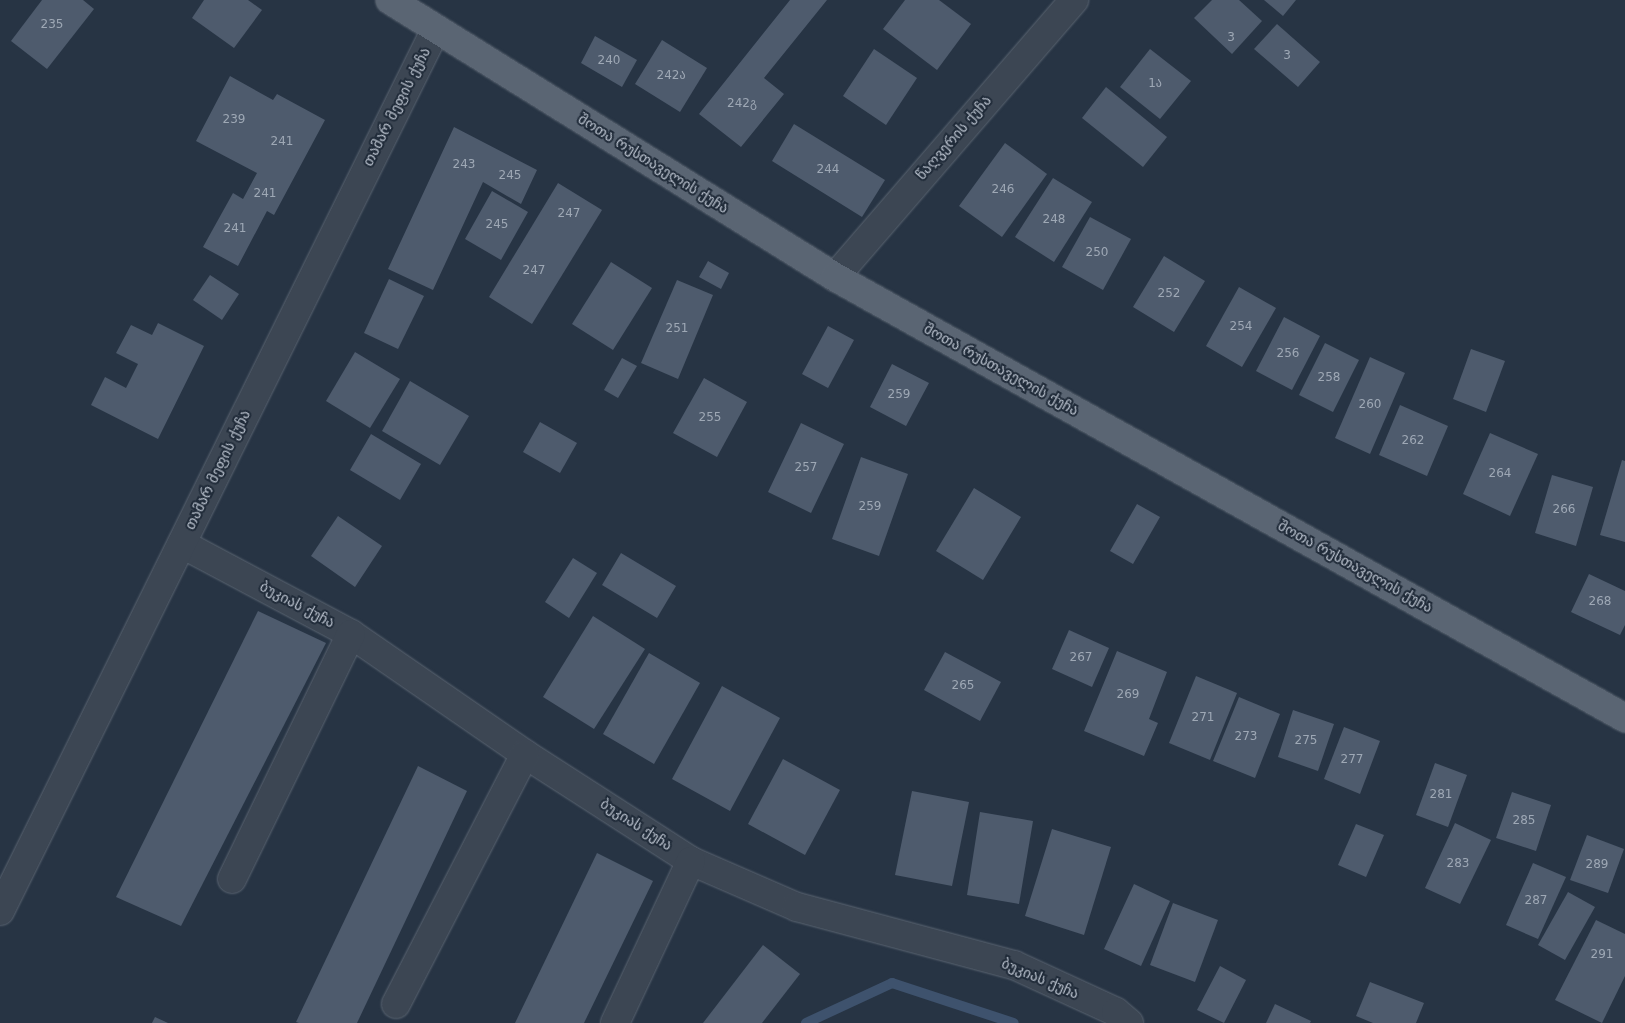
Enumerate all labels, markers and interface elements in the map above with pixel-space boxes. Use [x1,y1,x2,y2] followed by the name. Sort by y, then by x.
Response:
[41,18,63,32] house number: 235
[1227,31,1235,45] house number: 3
[359,45,435,169] street label: თამარ მეფის ქუჩა
[1283,49,1291,63] house number: 3
[598,54,620,68] house number: 240
[657,69,685,83] house number: 242ა
[1148,77,1162,91] house number: 1ა
[913,92,995,184] street label: წაღვერის ქუჩა
[727,97,757,111] house number: 242გ
[575,110,731,218] street label: შოთა რუსთაველის ქუჩა
[223,113,245,127] house number: 239
[271,135,293,149] house number: 241
[453,158,475,172] house number: 243
[817,163,839,177] house number: 244
[499,169,521,183] house number: 245
[992,183,1014,197] house number: 246
[254,187,276,201] house number: 241
[558,207,580,221] house number: 247
[1043,213,1065,227] house number: 248
[486,218,508,232] house number: 245
[224,222,246,236] house number: 241
[1086,246,1108,260] house number: 250
[523,264,545,278] house number: 247
[1158,287,1180,301] house number: 252
[921,320,1081,420] street label: შოთა რუსთაველის ქუჩა
[1230,320,1252,334] house number: 254
[666,322,688,336] house number: 251
[1277,347,1299,361] house number: 256
[1318,371,1340,385] house number: 258
[888,388,910,402] house number: 259
[1359,398,1381,412] house number: 260
[181,407,255,533] street label: თამარ მეფის ქუჩა
[699,411,721,425] house number: 255
[1402,434,1424,448] house number: 262
[795,461,817,475] house number: 257
[1489,467,1511,481] house number: 264
[859,500,881,514] house number: 259
[1553,503,1575,517] house number: 266
[1275,517,1435,617] street label: შოთა რუსთაველის ქუჩა
[256,578,338,632] street label: ბუკიას ქუჩა
[1589,595,1611,609] house number: 268
[1070,651,1092,665] house number: 267
[952,679,974,693] house number: 265
[1117,688,1139,702] house number: 269
[1192,711,1214,725] house number: 271
[1235,730,1257,744] house number: 273
[1295,734,1317,748] house number: 275
[1341,753,1363,767] house number: 277
[1430,788,1452,802] house number: 281
[597,795,675,855] street label: ბუკიას ქუჩა
[1513,814,1535,828] house number: 285
[1447,857,1469,871] house number: 283
[1586,858,1608,872] house number: 289
[1525,894,1547,908] house number: 287
[1591,948,1613,962] house number: 291
[999,955,1081,1003] street label: ბუკიას ქუჩა

